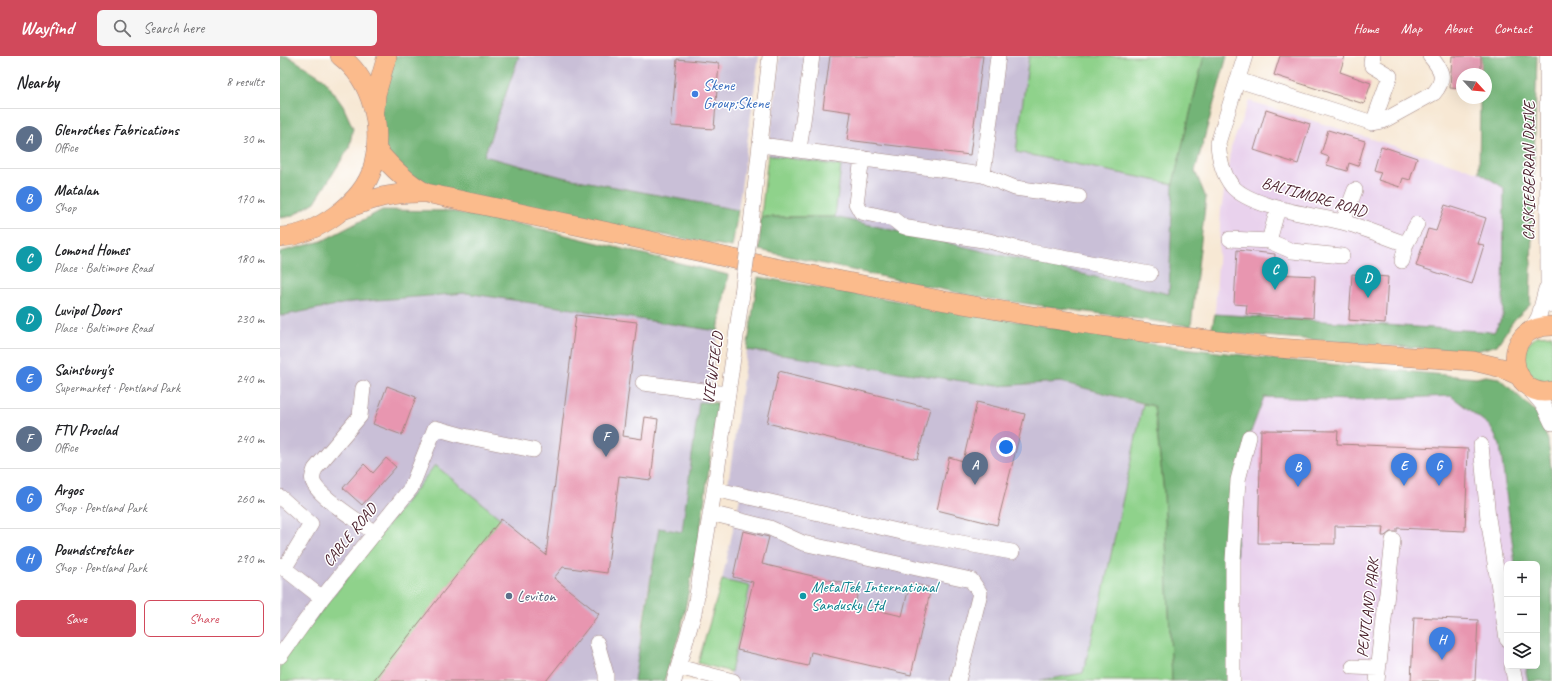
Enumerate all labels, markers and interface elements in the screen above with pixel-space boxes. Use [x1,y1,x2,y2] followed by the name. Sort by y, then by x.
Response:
[97,10,377,46] search box
[20,16,73,40] text: Wayfind
[111,17,133,39] icon: search
[143,19,204,38] text: Search here
[1353,20,1379,37] text: Home
[1401,20,1422,37] text: Map
[1444,20,1472,37] text: About
[1494,20,1532,37] text: Contact
[1456,68,1492,104] north arrow
[16,72,59,93] text: Nearby
[226,74,264,90] text: 8 results
[703,75,771,113] place label: Skene Group;Skene
[690,89,700,99] marker: Skene Group;Skene
[1519,99,1539,240] street label: CASKIEBERRAN DRIVE
[54,121,179,140] text: Glenrothes Fabrications
[26,131,32,147] text: A
[242,131,264,147] text: 30 m
[54,140,78,156] text: Office
[1259,172,1370,222] street label: BALTIMORE ROAD
[54,181,99,200] text: Matalan
[26,191,32,207] text: B
[236,191,264,207] text: 170 m
[54,200,76,216] text: Shop
[54,241,129,260] text: Lomond Homes
[26,251,32,267] text: C
[236,251,264,267] text: 180 m
[1262,257,1288,290] pin: C
[54,260,153,276] text: Place · Baltimore Road
[1355,265,1381,298] pin: D
[54,301,121,320] text: Luvipol Doors
[25,311,33,327] text: D
[236,311,264,327] text: 230 m
[54,320,153,336] text: Place · Baltimore Road
[698,329,728,405] street label: VIEWFIELD
[54,361,113,380] text: Sainsbury's
[26,371,32,387] text: E
[236,371,264,387] text: 240 m
[54,380,180,396] text: Supermarket · Pentland Park
[54,421,117,440] text: FTV Proclad
[593,424,619,457] pin: F
[26,431,32,447] text: F
[236,431,264,447] text: 240 m
[996,437,1016,457] your location
[54,440,78,456] text: Office
[962,452,988,485] pin: A
[1391,453,1417,486] pin: E
[1426,453,1452,486] pin: G
[1285,454,1311,487] pin: B
[54,481,83,500] text: Argos
[26,491,32,507] text: G
[236,491,264,507] text: 260 m
[318,498,383,571] street label: CABLE ROAD
[54,500,147,516] text: Shop · Pentland Park
[54,541,133,560] text: Poundstretcher
[25,551,33,567] text: H
[236,551,264,567] text: 290 m
[1352,554,1384,659] street label: PENTLAND PARK
[54,560,147,576] text: Shop · Pentland Park
[1504,561,1540,669] map controls
[1504,561,1540,597] button: +
[811,577,940,615] place label: MetalTek International Sandusky Ltd
[517,586,556,606] place label: Leviton
[504,591,514,601] marker: Leviton
[798,591,808,601] marker: MetalTek International Sandusky Ltd
[1504,597,1540,633] button: −
[16,600,136,637] button: Save
[144,600,264,637] button: Share
[1429,627,1455,660] pin: H
[1504,633,1540,669] button: layers

